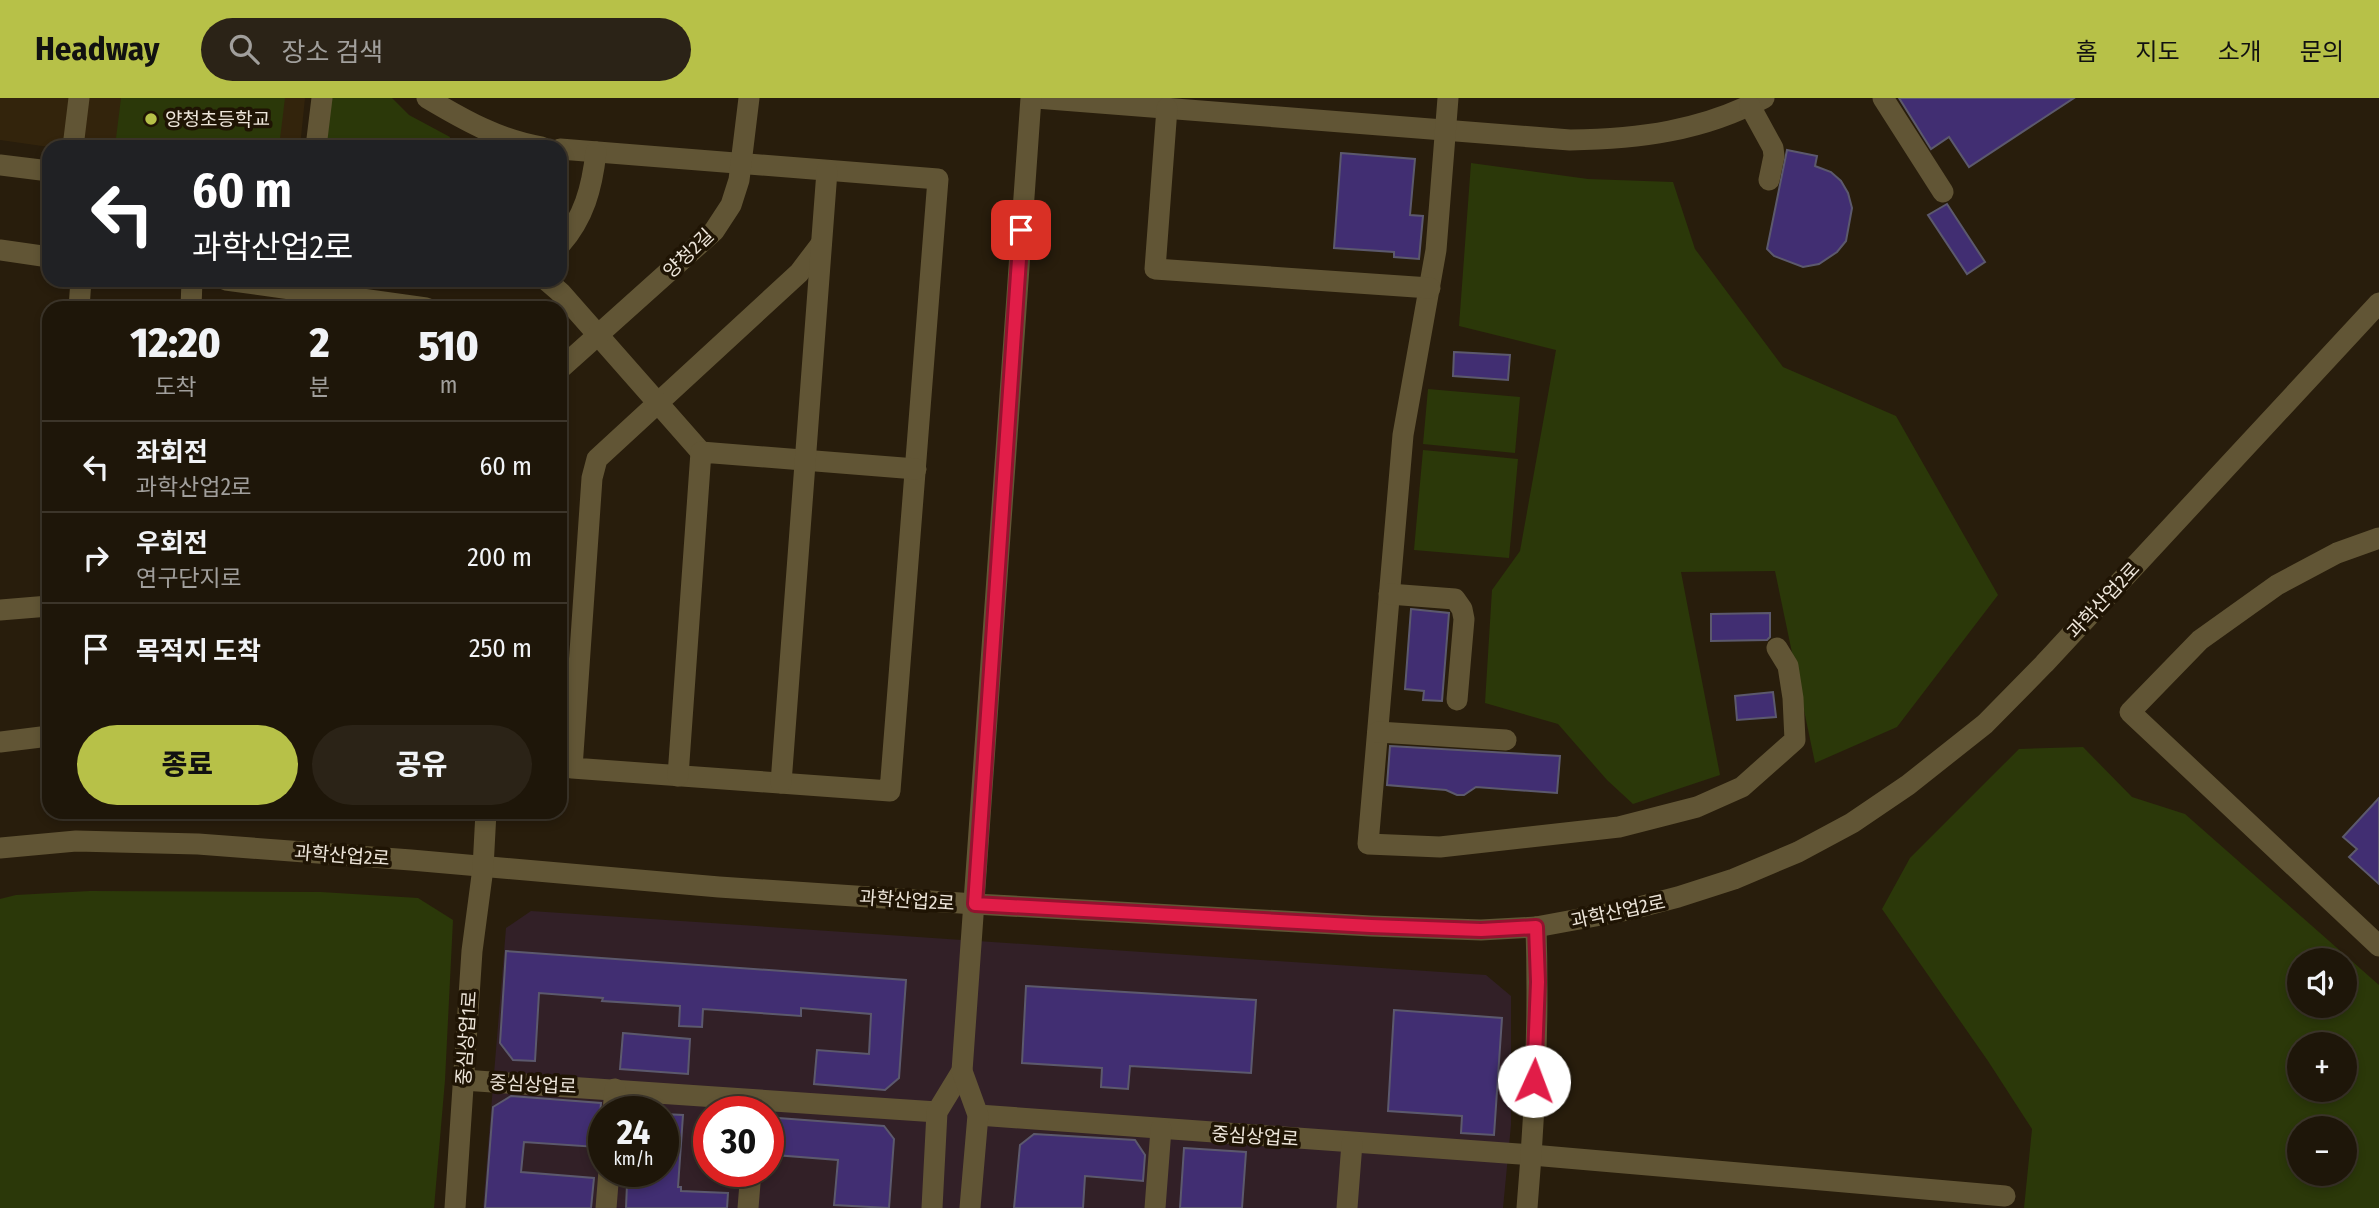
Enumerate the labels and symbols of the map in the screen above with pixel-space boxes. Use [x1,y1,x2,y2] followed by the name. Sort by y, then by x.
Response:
[165,108,270,131] place label: 양청초등학교
[143,111,159,127] marker: 양청초등학교
[991,200,1051,260] pin
[658,224,718,283] street label: 양청2길
[2062,557,2144,643] street label: 과학산업2로
[293,841,391,870] street label: 과학산업2로
[858,886,956,915] street label: 과학산업2로
[1569,890,1667,933] street label: 과학산업2로
[452,990,481,1086] street label: 중심상업1로
[1497,1044,1571,1118] position arrow
[489,1071,577,1098] street label: 중심상업로
[693,1096,784,1187] speed limit sign: 30
[1211,1122,1299,1151] street label: 중심상업로

